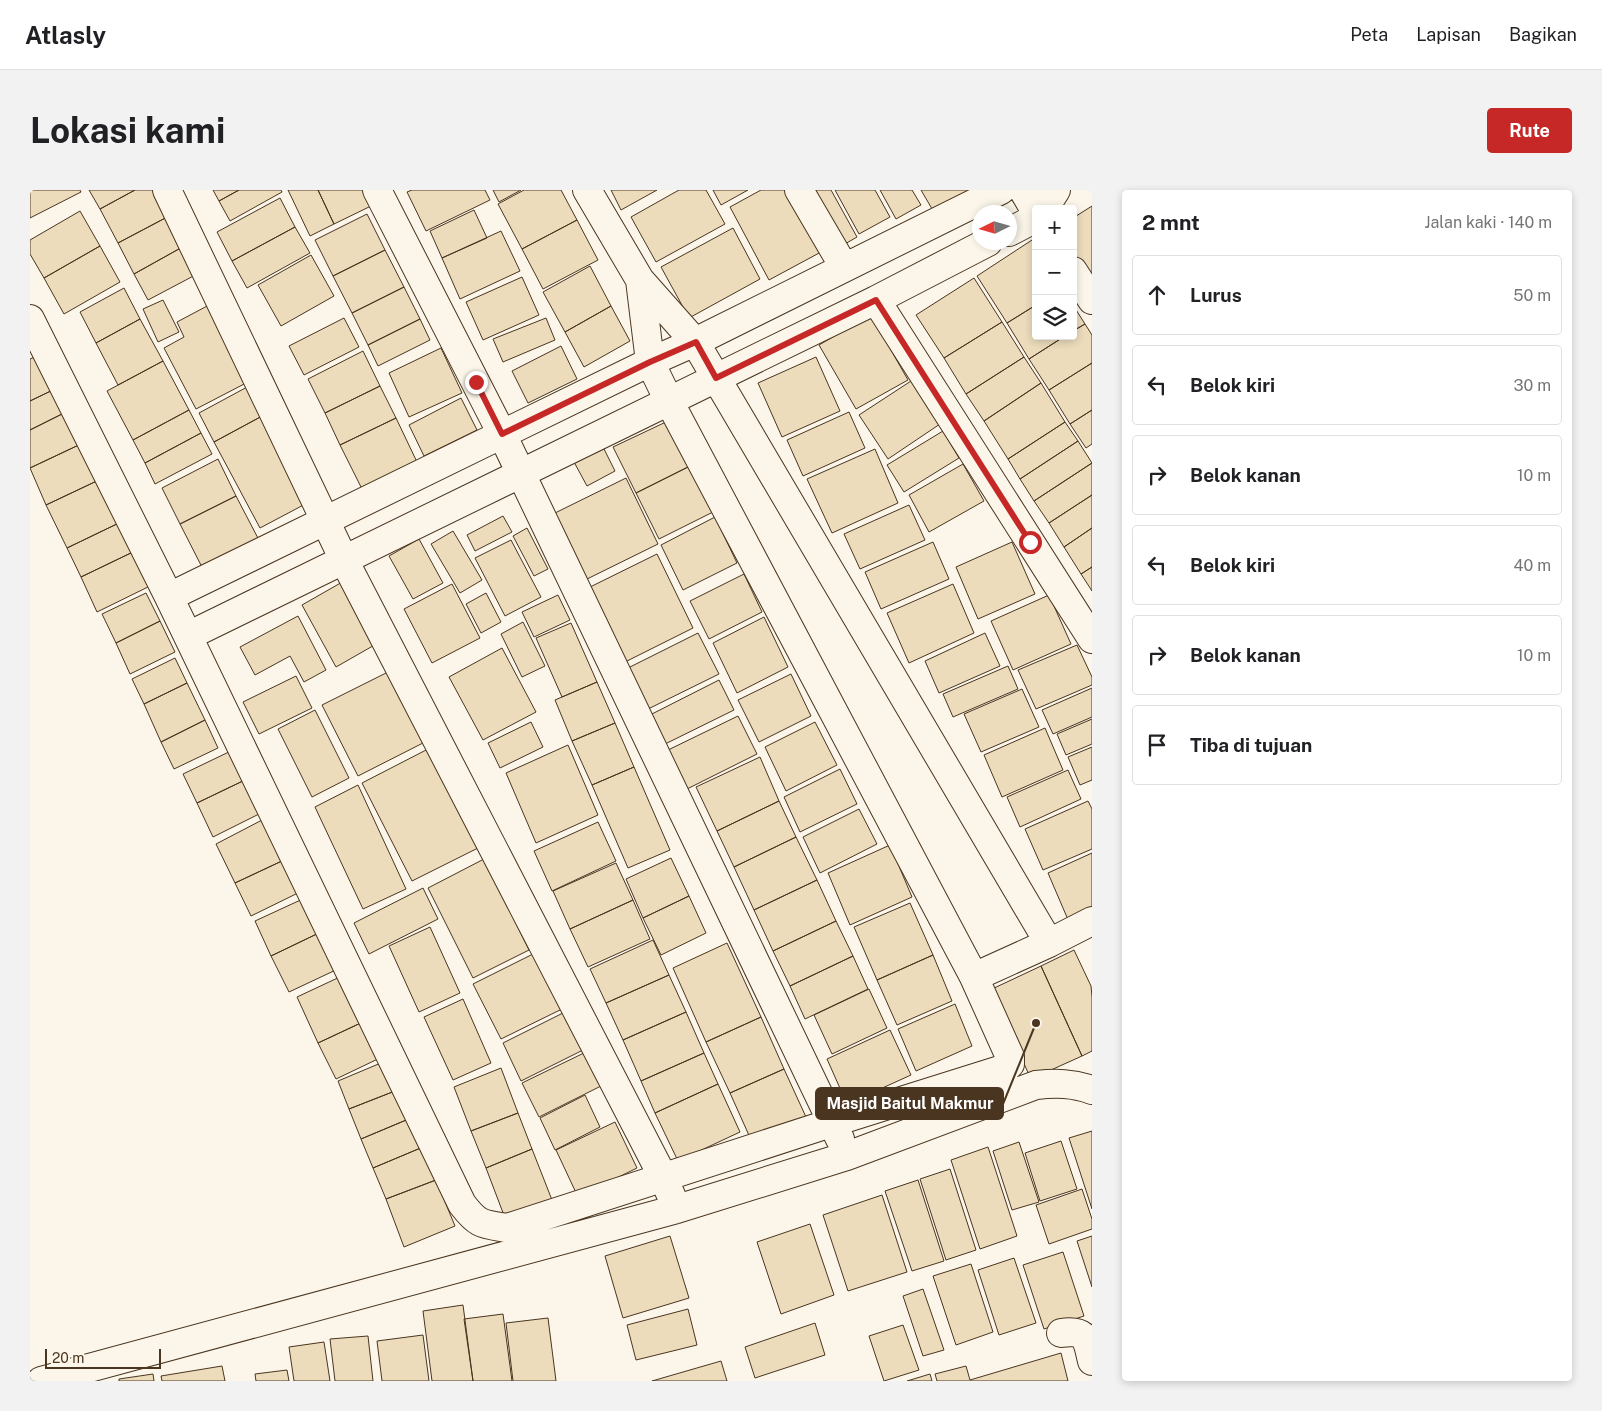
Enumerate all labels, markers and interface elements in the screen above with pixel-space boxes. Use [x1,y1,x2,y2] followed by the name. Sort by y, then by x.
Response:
[25,21,106,49] text: Atlasly
[1350,24,1388,45] text: Peta
[1416,24,1481,45] text: Lapisan
[1509,24,1577,45] text: Bagikan
[1487,108,1572,153] button: Rute
[30,110,225,151] text: Lokasi kami
[972,205,1017,250] north arrow
[1032,205,1077,340] map controls
[1032,205,1077,250] button: +
[1142,210,1200,235] text: 2 mnt
[1424,213,1552,232] text: Jalan kaki · 140 m
[1032,250,1077,295] button: −
[1143,281,1171,309] icon: ahead
[1190,284,1242,306] text: Lurus
[1513,286,1551,305] text: 50 m
[1032,295,1077,340] button: layers
[465,371,488,394] route end
[1143,371,1171,399] icon: left
[1190,374,1275,396] text: Belok kiri
[1514,376,1551,395] text: 30 m
[1143,461,1171,489] icon: right
[1190,464,1301,486] text: Belok kanan
[1517,466,1551,485] text: 10 m
[1019,531,1042,554] route start
[1143,551,1171,579] icon: left
[1190,554,1275,576] text: Belok kiri
[1513,556,1551,575] text: 40 m
[1143,641,1171,669] icon: right
[1190,644,1301,666] text: Belok kanan
[1517,646,1551,665] text: 10 m
[1143,731,1171,759] icon: arrive
[1190,734,1312,756] text: Tiba di tujuan
[816,1088,1003,1119] callout: Masjid Baitul Makmur
[826,1094,994,1113] text: Masjid Baitul Makmur
[45,1346,161,1369] scale bar
[52,1350,84,1366] text: 20 m

